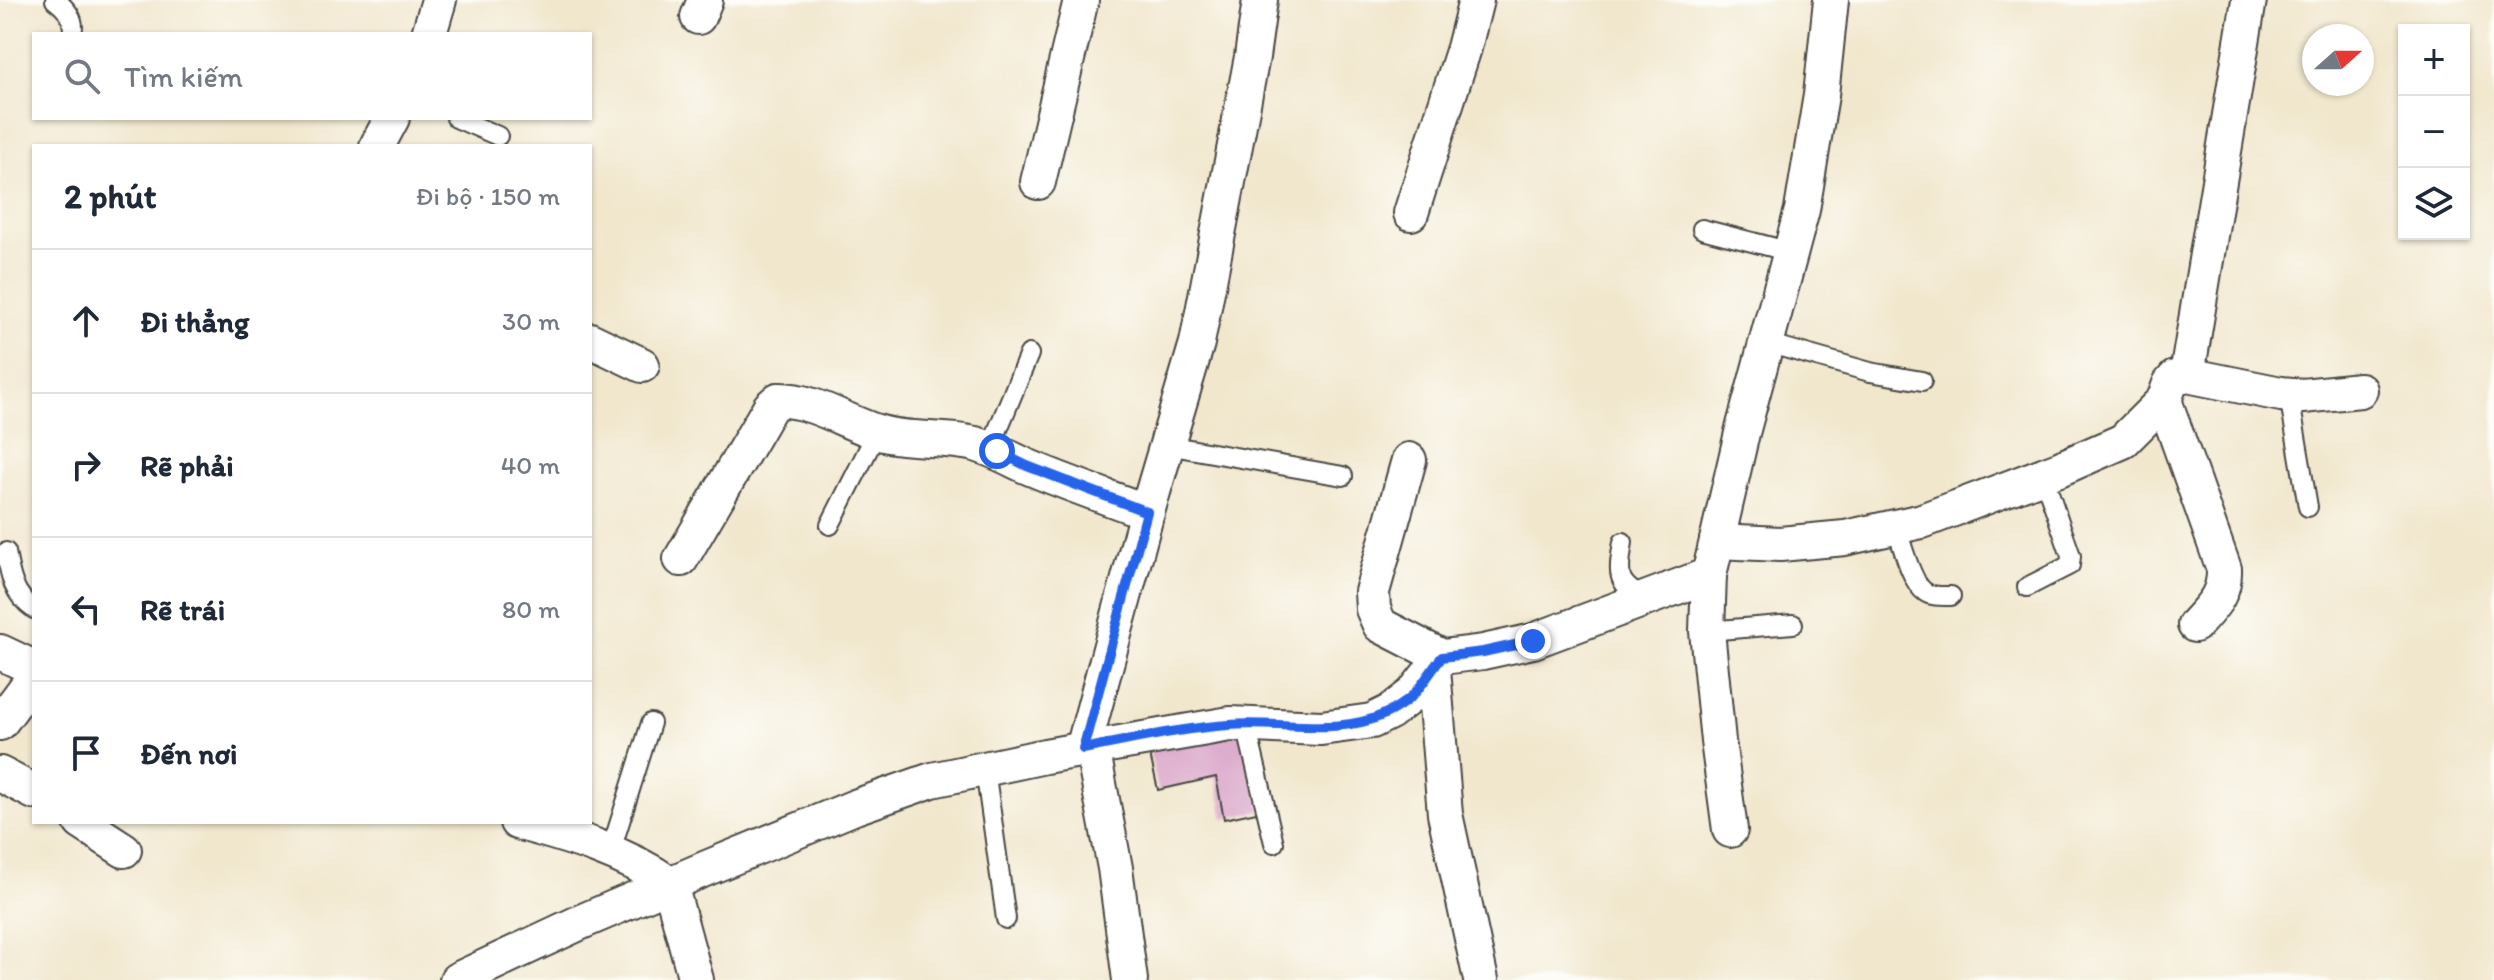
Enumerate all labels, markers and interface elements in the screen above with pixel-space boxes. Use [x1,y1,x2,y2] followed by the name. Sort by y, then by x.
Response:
[2302,24,2374,96] north arrow
[2398,24,2470,240] map controls
[2398,24,2470,96] button: +
[32,32,592,120] search box
[60,54,104,98] icon: search
[124,58,243,95] text: Tìm kiếm
[2398,96,2470,168] button: −
[2398,168,2470,240] button: layers
[64,176,156,217] text: 2 phút
[416,180,560,212] text: Đi bộ · 150 m
[64,299,108,343] icon: ahead
[140,303,249,340] text: Đi thẳng
[502,305,560,337] text: 30 m
[979,433,1015,469] route start
[64,443,108,487] icon: right
[140,447,234,484] text: Rẽ phải
[501,449,560,481] text: 40 m
[64,587,108,631] icon: left
[140,591,225,628] text: Rẽ trái
[502,593,560,625] text: 80 m
[1515,623,1551,659] route end
[64,731,108,775] icon: arrive
[140,735,238,772] text: Đến nơi

